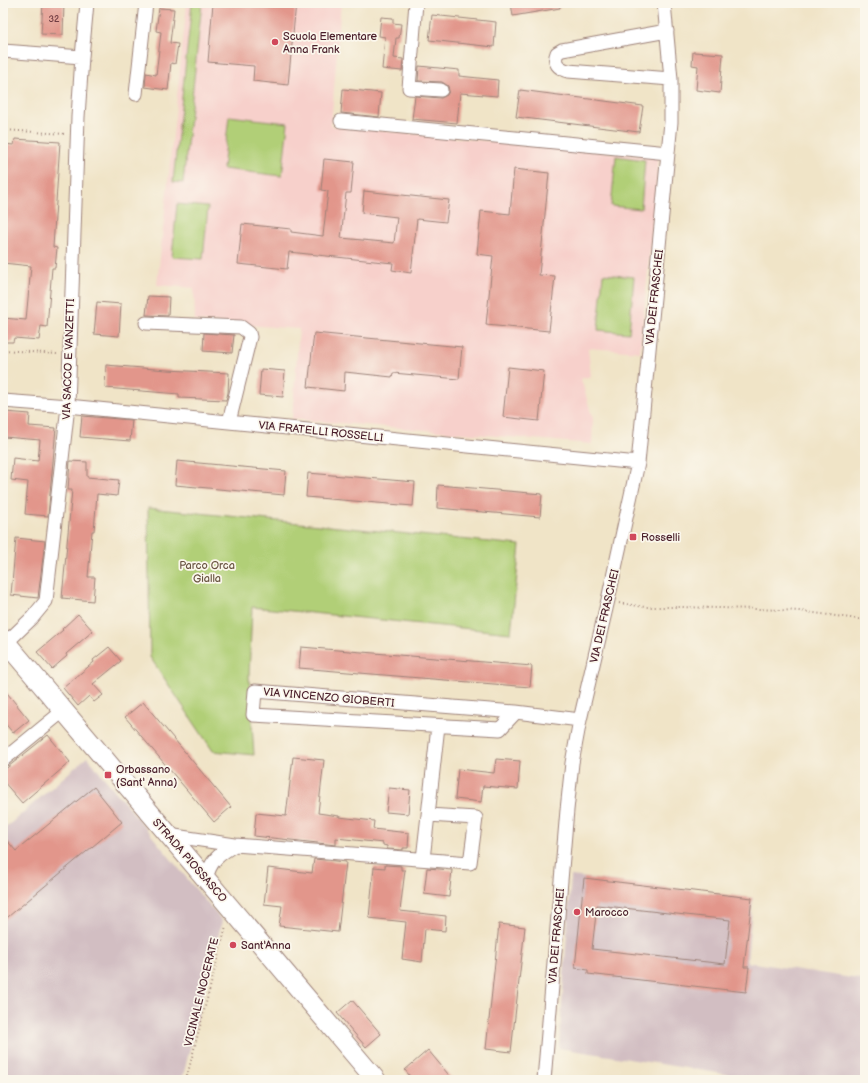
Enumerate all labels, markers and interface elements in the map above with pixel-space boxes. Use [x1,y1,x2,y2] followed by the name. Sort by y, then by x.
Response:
[49,14,60,25] house number: 32
[283,30,377,56] place label: Scuola Elementare Anna Frank
[270,37,280,47] marker: Scuola Elementare Anna Frank
[643,248,666,345] street label: VIA DEI FRASCHEI
[60,298,77,420] street label: VIA SACCO E VANZETTI
[258,418,385,445] street label: VIA FRATELLI ROSSELLI
[641,531,680,544] place label: Rosselli
[628,532,638,542] marker: Rosselli
[179,559,235,585] park label: Parco Orca Gialla
[587,567,622,664] street label: VIA DEI FRASCHEI
[263,685,396,710] street label: VIA VINCENZO GIOBERTI
[116,763,177,789] place label: Orbassano (Sant' Anna)
[103,770,113,780] marker: Orbassano (Sant' Anna)
[150,816,229,905] street label: STRADA PIOSSASCO
[546,887,567,984] street label: VIA DEI FRASCHEI
[585,906,629,919] place label: Marocco
[572,907,582,917] marker: Marocco
[182,936,221,1048] street label: VICINALE NOCERATE
[241,939,291,952] place label: Sant'Anna
[228,940,238,950] marker: Sant'Anna

